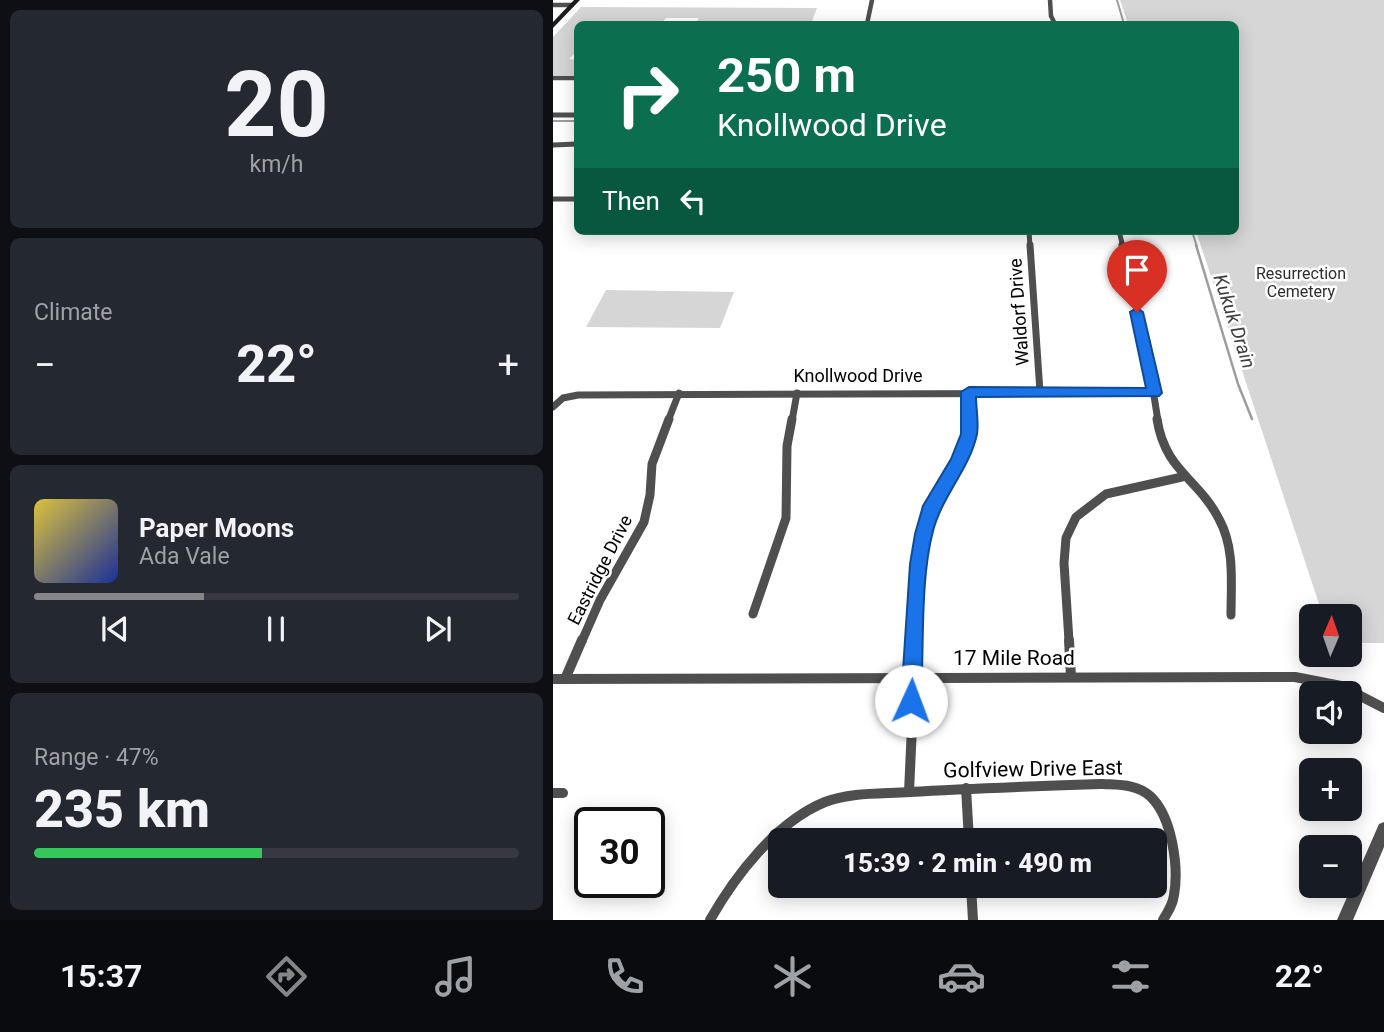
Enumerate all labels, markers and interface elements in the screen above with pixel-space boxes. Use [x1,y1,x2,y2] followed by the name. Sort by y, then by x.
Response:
[717,47,856,104] text: 250 m
[602,49,693,140] icon: right
[224,52,329,158] text: 20
[717,106,947,144] text: Knollwood Drive
[250,151,304,178] text: km/h
[674,182,712,220] icon: left
[602,186,660,216] text: Then
[1107,240,1167,312] pin
[1118,251,1156,289] icon: arrive
[1004,258,1033,366] street label: Waldorf Drive
[1256,264,1346,301] park label: Resurrection Cemetery
[1208,271,1261,371] water label: Kukuk Drain
[34,299,113,326] text: Climate
[236,334,317,395] text: 22°
[34,343,56,387] text: −
[497,343,519,387] text: +
[793,365,923,386] street label: Knollwood Drive
[563,511,636,628] street label: Eastridge Drive
[139,513,294,543] text: Paper Moons
[139,543,230,570] text: Ada Vale
[1299,604,1361,667] north arrow
[1299,604,1362,898] map controls
[96,610,134,648] icon: previous
[257,610,295,648] icon: pause
[419,610,457,648] icon: next
[953,646,1075,670] street label: 17 Mile Road
[874,664,948,738] position arrow
[1299,681,1362,744] button: sound
[34,744,159,771] text: Range · 47%
[943,755,1123,783] street label: Golfview Drive East
[1299,758,1362,821] button: +
[34,779,210,840] text: 235 km
[574,807,665,898] speed limit sign: 30
[1299,835,1362,898] button: −
[843,848,1092,878] text: 15:39 · 2 min · 490 m
[262,952,311,1001] icon: directions
[431,952,480,1001] icon: music
[600,952,649,1001] icon: phone
[768,952,817,1001] icon: climate
[937,952,986,1001] icon: car
[1106,952,1155,1001] icon: filters
[60,957,142,995] text: 15:37
[1275,957,1324,995] text: 22°

